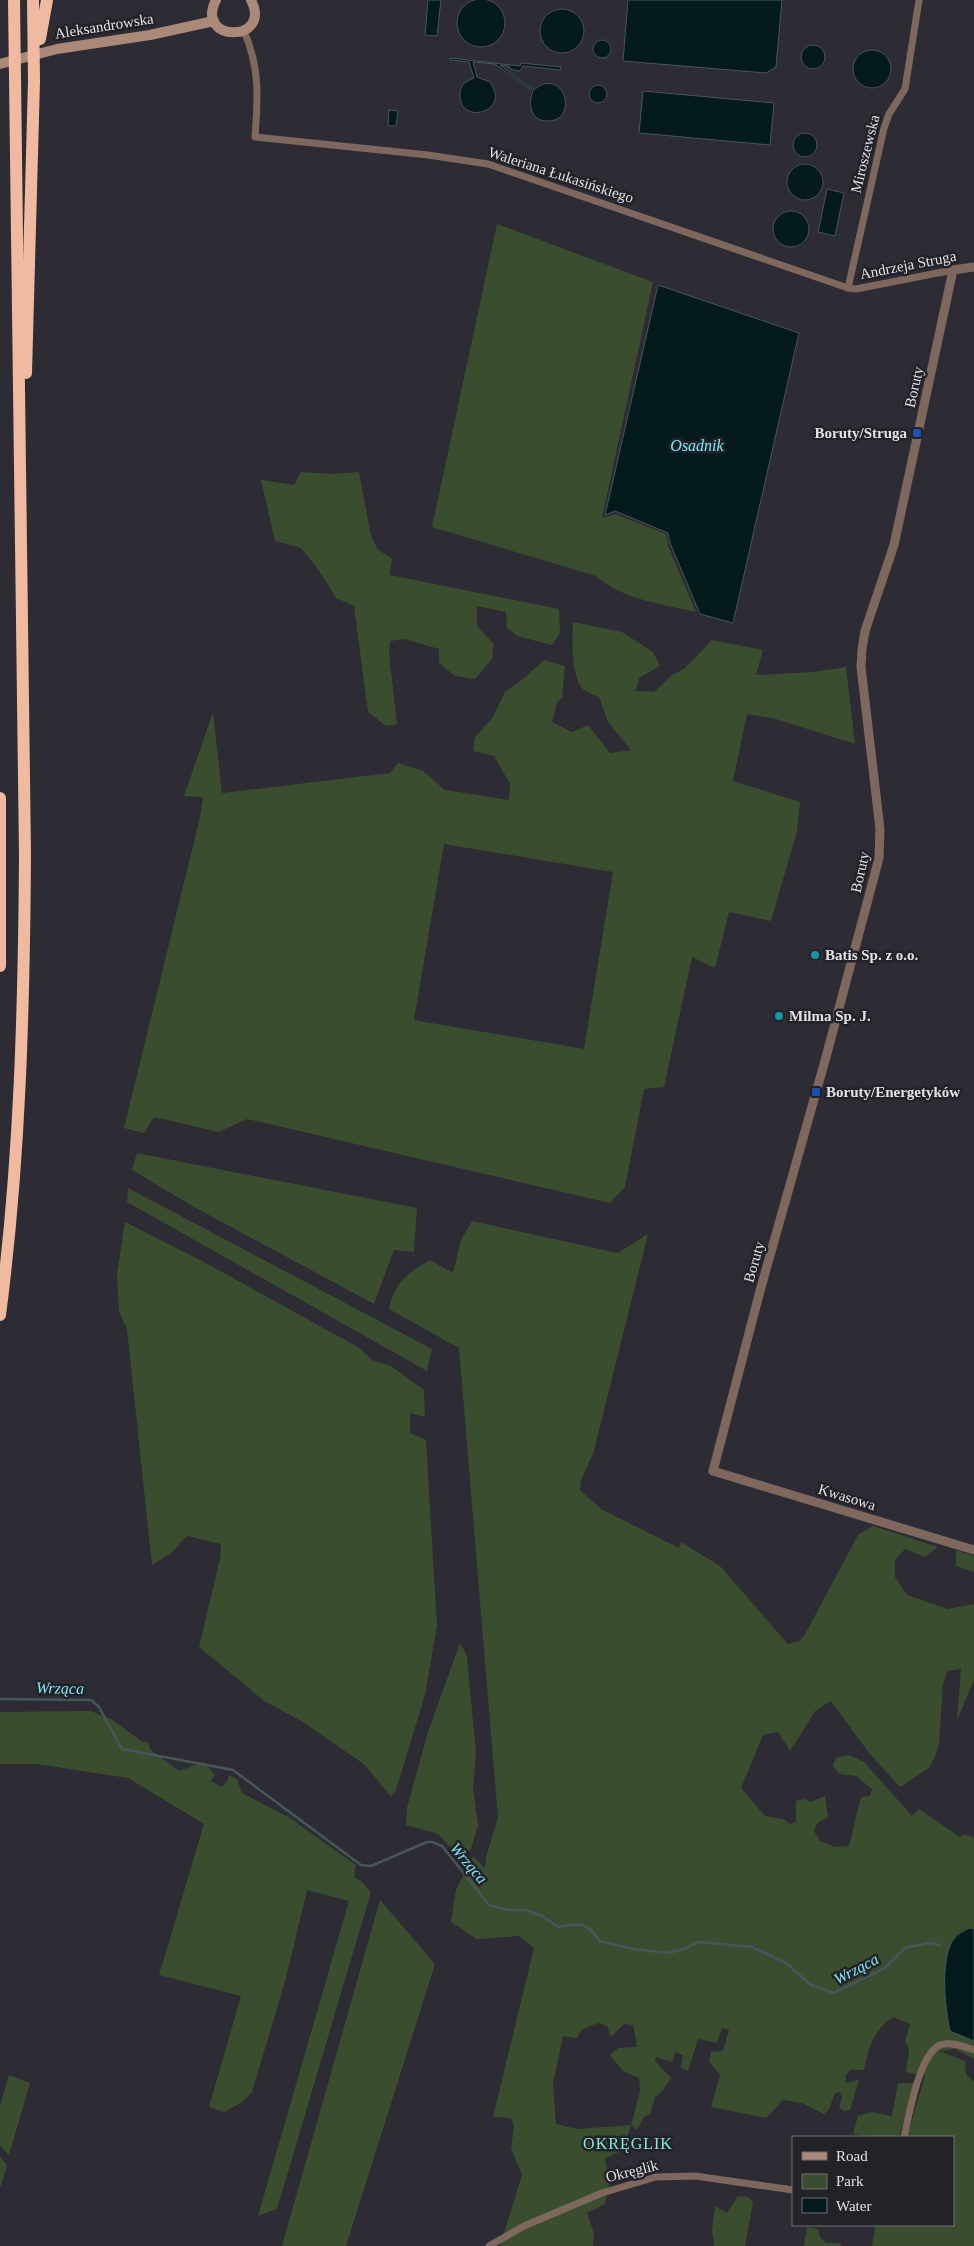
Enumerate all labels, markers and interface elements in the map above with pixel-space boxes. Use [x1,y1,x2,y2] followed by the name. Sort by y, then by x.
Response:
[53,10,155,42] street label: Aleksandrowska
[848,113,883,195] street label: Miroszewska
[486,144,636,206] street label: Waleriana Łukasińskiego
[858,248,958,282] street label: Andrzeja Struga
[902,364,927,409] street label: Boruty
[814,425,907,441] place label: Boruty/Struga
[911,427,923,439] marker: Boruty/Struga
[670,437,725,454] water label: Osadnik
[848,849,873,894] street label: Boruty
[825,947,919,963] place label: Batis Sp. z o.o.
[809,949,821,961] marker: Batis Sp. z o.o.
[789,1008,871,1024] place label: Milma Sp. J.
[773,1010,785,1022] marker: Milma Sp. J.
[826,1084,960,1100] place label: Boruty/Energetyków
[810,1086,822,1098] marker: Boruty/Energetyków
[741,1239,768,1284] street label: Boruty
[816,1481,878,1513] street label: Kwasowa
[36,1679,84,1698] water label: Wrząca
[446,1839,491,1887] water label: Wrząca
[831,1950,882,1989] water label: Wrząca
[583,2135,673,2153] district label: OKRĘGLIK
[792,2136,954,2226] legend
[836,2148,868,2164] text: Road
[604,2157,660,2185] street label: Okręglik
[836,2173,864,2189] text: Park
[836,2198,871,2214] text: Water

